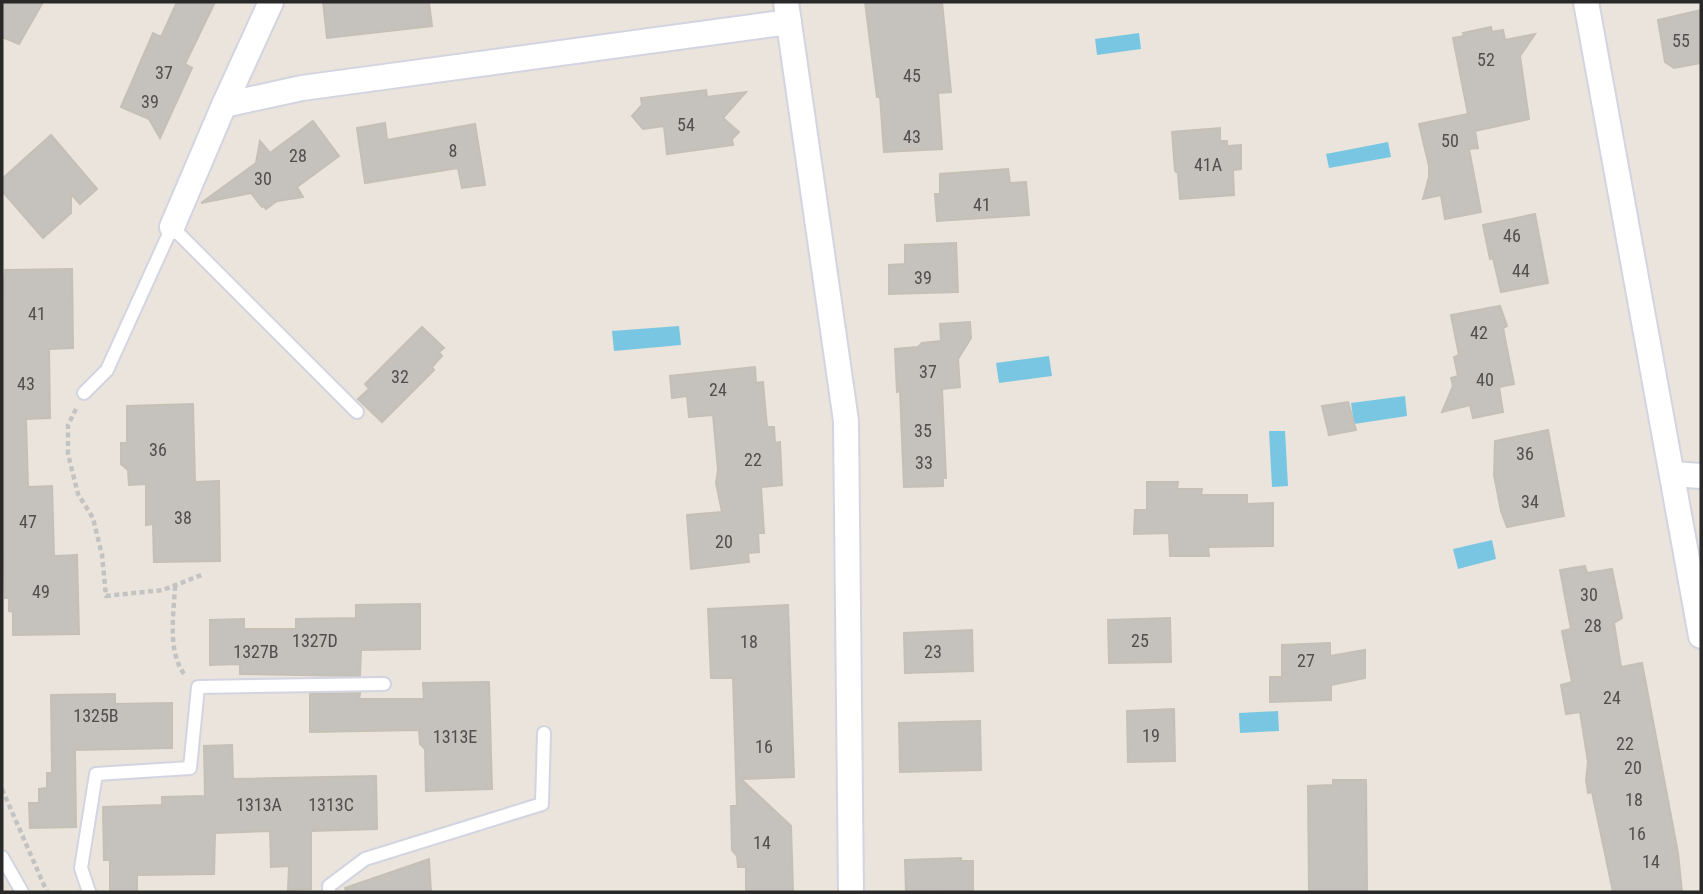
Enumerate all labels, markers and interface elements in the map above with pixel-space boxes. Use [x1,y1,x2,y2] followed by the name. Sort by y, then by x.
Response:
[1672,30,1690,51] house number: 55
[1477,49,1495,70] house number: 52
[155,62,173,83] house number: 37
[903,65,921,86] house number: 45
[141,91,159,112] house number: 39
[677,114,695,135] house number: 54
[903,126,921,147] house number: 43
[1441,130,1459,151] house number: 50
[449,140,457,161] house number: 8
[289,145,307,166] house number: 28
[1194,154,1223,175] house number: 41A
[254,168,272,189] house number: 30
[973,194,991,215] house number: 41
[1503,225,1521,246] house number: 46
[1512,260,1530,281] house number: 44
[914,267,932,288] house number: 39
[28,303,46,324] house number: 41
[1470,322,1488,343] house number: 42
[919,361,937,382] house number: 37
[391,366,409,387] house number: 32
[1476,369,1494,390] house number: 40
[17,373,35,394] house number: 43
[709,379,727,400] house number: 24
[914,420,932,441] house number: 35
[149,439,167,460] house number: 36
[1516,443,1534,464] house number: 36
[744,449,762,470] house number: 22
[915,452,933,473] house number: 33
[1521,491,1539,512] house number: 34
[174,507,192,528] house number: 38
[19,511,37,532] house number: 47
[715,531,733,552] house number: 20
[32,581,50,602] house number: 49
[1580,584,1598,605] house number: 30
[1584,615,1602,636] house number: 28
[292,630,338,651] house number: 1327D
[1131,630,1149,651] house number: 25
[740,631,758,652] house number: 18
[233,641,279,662] house number: 1327B
[924,641,942,662] house number: 23
[1297,650,1315,671] house number: 27
[1603,687,1621,708] house number: 24
[73,705,119,726] house number: 1325B
[1142,725,1160,746] house number: 19
[433,726,477,747] house number: 1313E
[1616,733,1634,754] house number: 22
[755,736,773,757] house number: 16
[1624,757,1642,778] house number: 20
[1625,789,1643,810] house number: 18
[236,794,283,815] house number: 1313A
[308,794,354,815] house number: 1313C
[1628,823,1646,844] house number: 16
[753,832,771,853] house number: 14
[1642,851,1660,872] house number: 14

